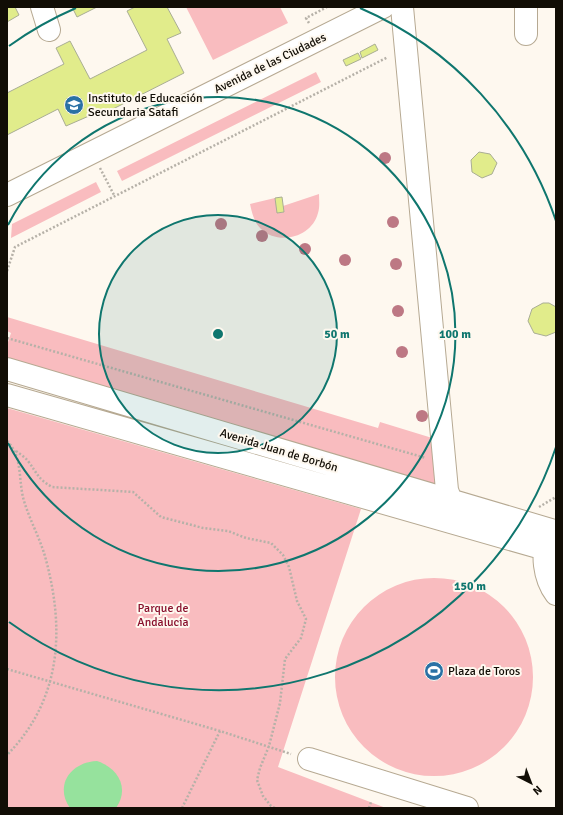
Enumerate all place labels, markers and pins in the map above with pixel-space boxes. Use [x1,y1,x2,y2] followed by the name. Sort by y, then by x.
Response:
[88,91,203,120] place label: Instituto de Educación Secundaria Satafi
[63,94,85,116] school or university icon: Instituto de Educación Secundaria Satafi
[211,327,225,341] centre of rings
[423,660,445,682] sports icon: Plaza de Toros
[448,664,520,679] place label: Plaza de Toros

